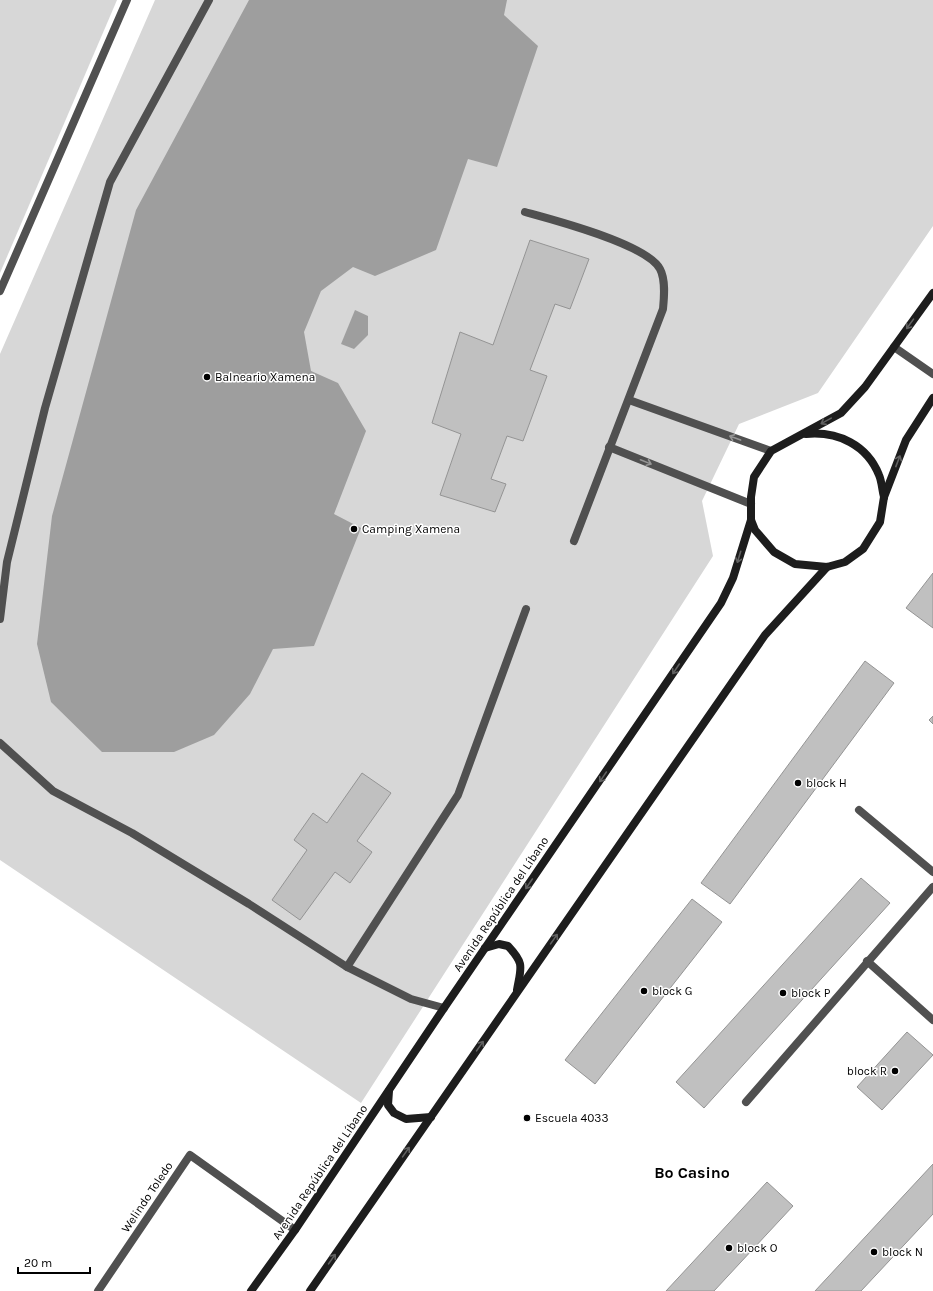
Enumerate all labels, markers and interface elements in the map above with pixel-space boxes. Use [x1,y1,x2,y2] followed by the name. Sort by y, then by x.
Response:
[906,319,914,330] one-way arrow
[215,370,315,384] place label: Balneario Xamena
[202,372,212,382] marker: Balneario Xamena
[820,418,832,426] one-way arrow
[729,434,741,442] one-way arrow
[894,455,902,467] one-way arrow
[639,458,651,466] one-way arrow
[362,522,460,536] place label: Camping Xamena
[349,524,359,534] marker: Camping Xamena
[735,550,742,563] one-way arrow
[672,664,680,675] one-way arrow
[598,771,607,782] one-way arrow
[806,776,847,790] place label: block H
[793,778,803,788] marker: block H
[450,834,552,974] street label: Avenida República del Líbano
[525,878,533,889] one-way arrow
[550,933,558,944] one-way arrow
[652,984,693,998] place label: block G
[639,986,649,996] marker: block G
[791,986,831,1000] place label: block P
[778,988,788,998] marker: block P
[476,1040,484,1051] one-way arrow
[847,1064,887,1078] place label: block R
[890,1066,900,1076] marker: block R
[269,1102,371,1242] street label: Avenida República del Líbano
[535,1111,608,1125] place label: Escuela 4033
[522,1113,532,1123] marker: Escuela 4033
[402,1147,410,1158] one-way arrow
[118,1159,176,1235] street label: Welindo Toledo
[654,1163,730,1182] district label: Bº Casino
[737,1241,778,1255] place label: block O
[724,1243,734,1253] marker: block O
[882,1245,923,1259] place label: block N
[869,1247,879,1257] marker: block N
[18,1249,90,1275] scale bar
[328,1254,336,1265] one-way arrow
[24,1256,52,1270] text: 20 m

